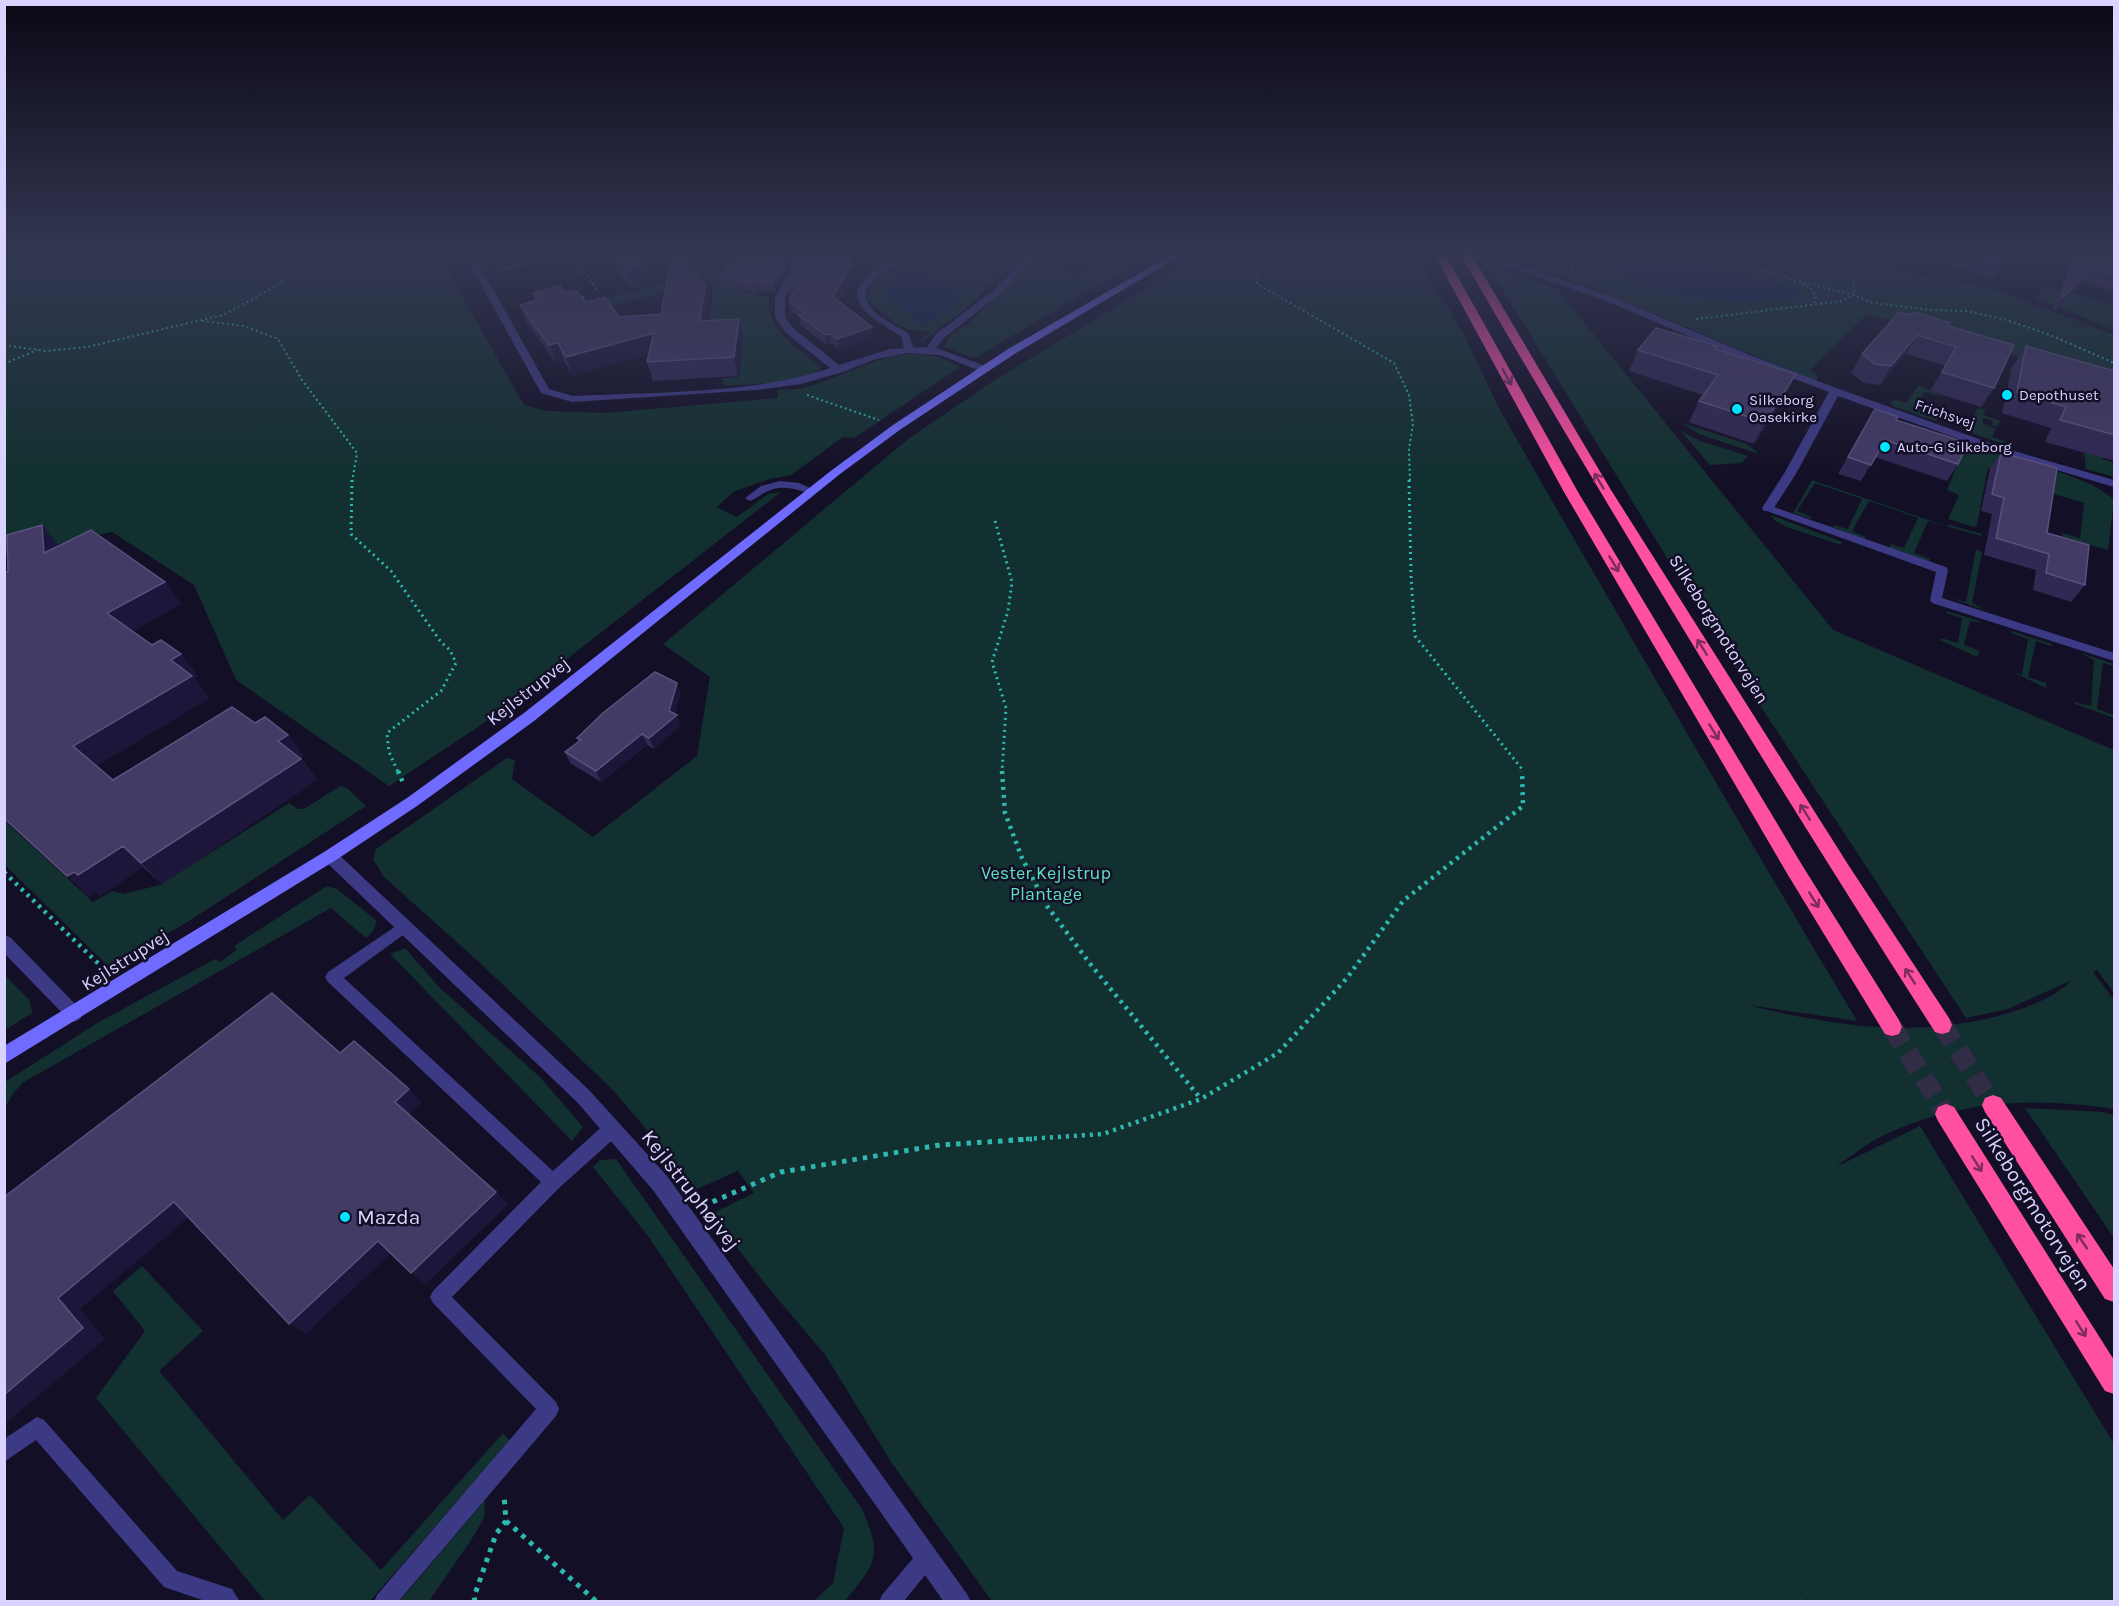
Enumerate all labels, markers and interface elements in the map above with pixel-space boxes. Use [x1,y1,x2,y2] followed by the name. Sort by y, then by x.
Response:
[1501,368,1513,385] one-way arrow
[2019,386,2099,404] place label: Depothuset
[2000,388,2014,402] marker: Depothuset
[1749,391,1817,426] place label: Silkeborg Oasekirke
[1913,395,1977,433] street label: Frichsvej
[1730,402,1744,416] marker: Silkeborg Oasekirke
[1897,438,2012,456] place label: Auto-G Silkeborg
[1878,440,1892,454] marker: Auto-G Silkeborg
[1592,473,1604,490] one-way arrow
[1664,550,1774,708] street label: Silkeborgmotorvejen
[1609,555,1621,572] one-way arrow
[1695,639,1707,656] one-way arrow
[482,652,574,730] street label: Kejlstrupvej
[1708,723,1720,740] one-way arrow
[1798,804,1810,821] one-way arrow
[981,862,1111,905] park label: Vester Kejlstrup Plantage
[1807,891,1820,908] one-way arrow
[77,924,173,996] street label: Kejlstrupvej
[1904,969,1916,985] one-way arrow
[1970,1113,2096,1295] street label: Silkeborgmotorvejen
[637,1125,745,1255] street label: Kejlstruphøjvej
[1972,1155,1984,1172] one-way arrow
[357,1205,420,1229] place label: Mazda
[338,1210,352,1224] marker: Mazda
[2076,1233,2088,1250] one-way arrow
[2075,1320,2087,1337] one-way arrow

